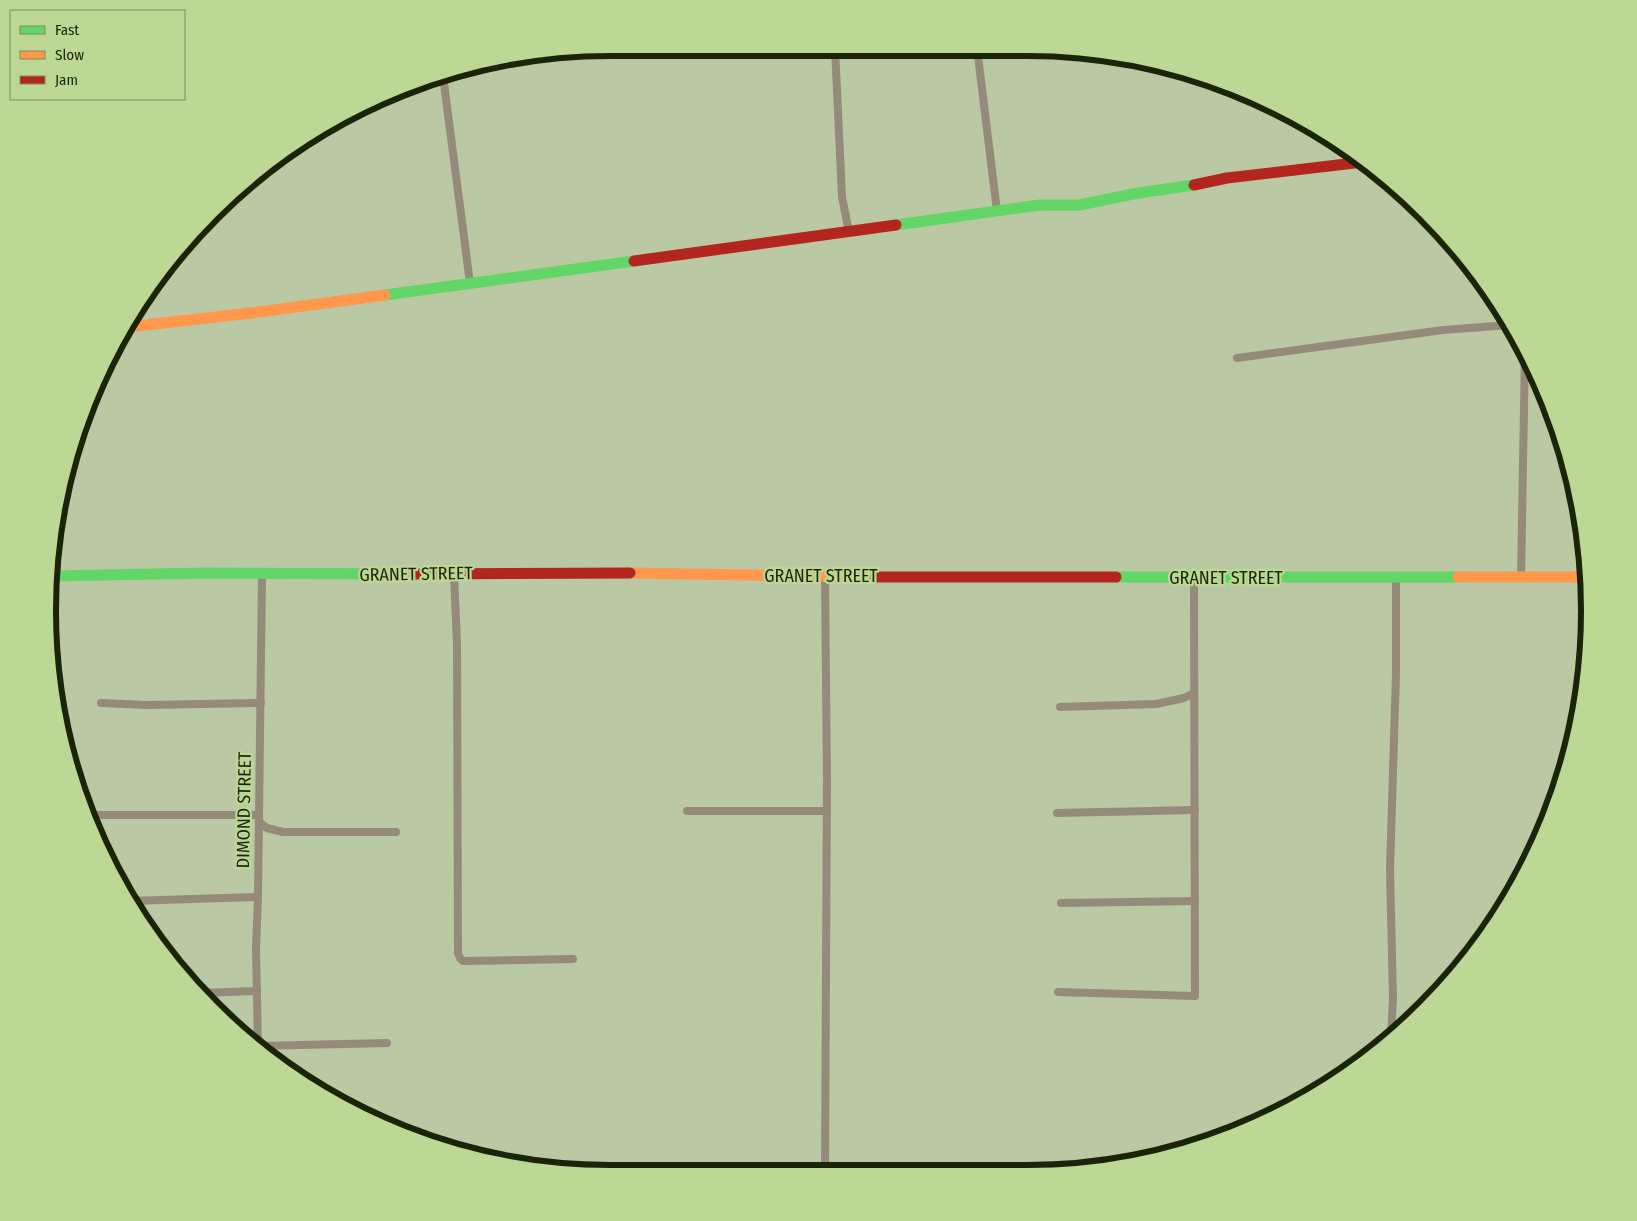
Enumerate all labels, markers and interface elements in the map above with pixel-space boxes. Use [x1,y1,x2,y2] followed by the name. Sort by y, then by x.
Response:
[10,10,185,100] legend
[55,21,79,39] text: Fast
[55,46,84,64] text: Slow
[55,71,78,89] text: Jam
[359,562,474,586] street label: GRANET STREET
[764,565,878,587] street label: GRANET STREET
[1169,567,1283,589] street label: GRANET STREET
[232,751,256,868] street label: DIMOND STREET

